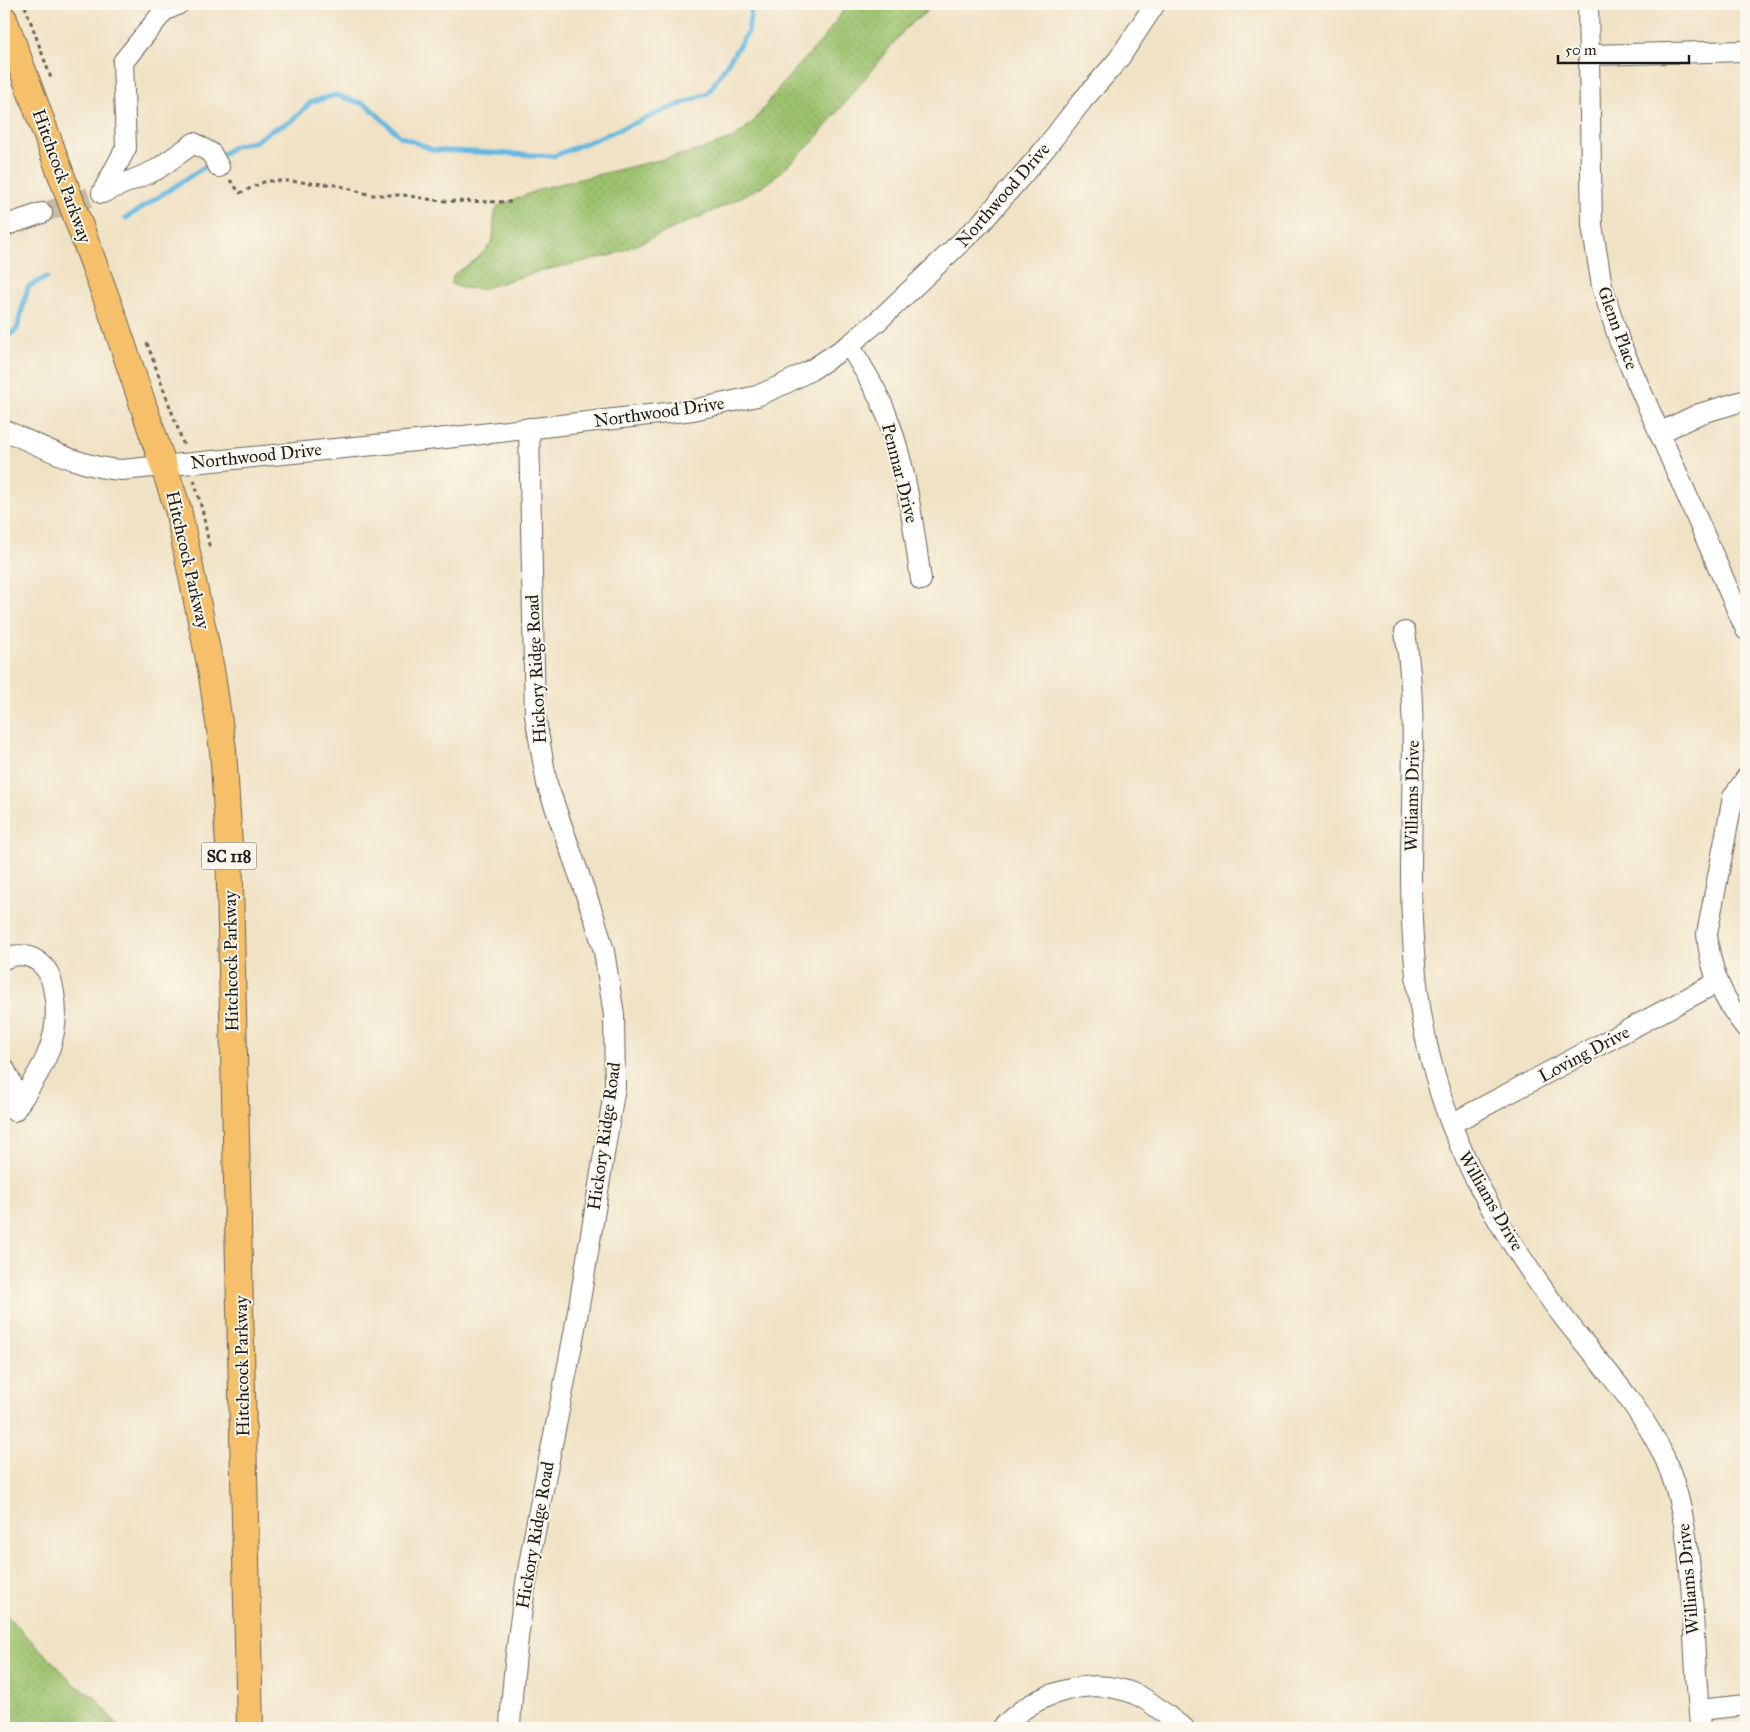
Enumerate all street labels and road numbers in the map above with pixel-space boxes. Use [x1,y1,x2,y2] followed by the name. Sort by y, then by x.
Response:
[28,106,97,247] street label: Hitchcock Parkway
[952,138,1054,252] street label: Northwood Drive
[1593,284,1643,372] street label: Glenn Place
[592,392,726,432] street label: Northwood Drive
[877,421,923,525] street label: Penmar Drive
[189,438,323,474] street label: Northwood Drive
[161,489,215,632] street label: Hitchcock Parkway
[521,594,552,744] street label: Hickory Ridge Road
[1400,740,1424,852] street label: Williams Drive
[202,842,256,869] road number: SC 118
[219,890,243,1032] street label: Hitchcock Parkway
[1535,1021,1634,1088] street label: Loving Drive
[583,1061,626,1212] street label: Hickory Ridge Road
[1454,1147,1528,1255] street label: Williams Drive
[230,1295,254,1437] street label: Hitchcock Parkway
[511,1460,560,1611] street label: Hickory Ridge Road
[1672,1522,1704,1636] street label: Williams Drive

